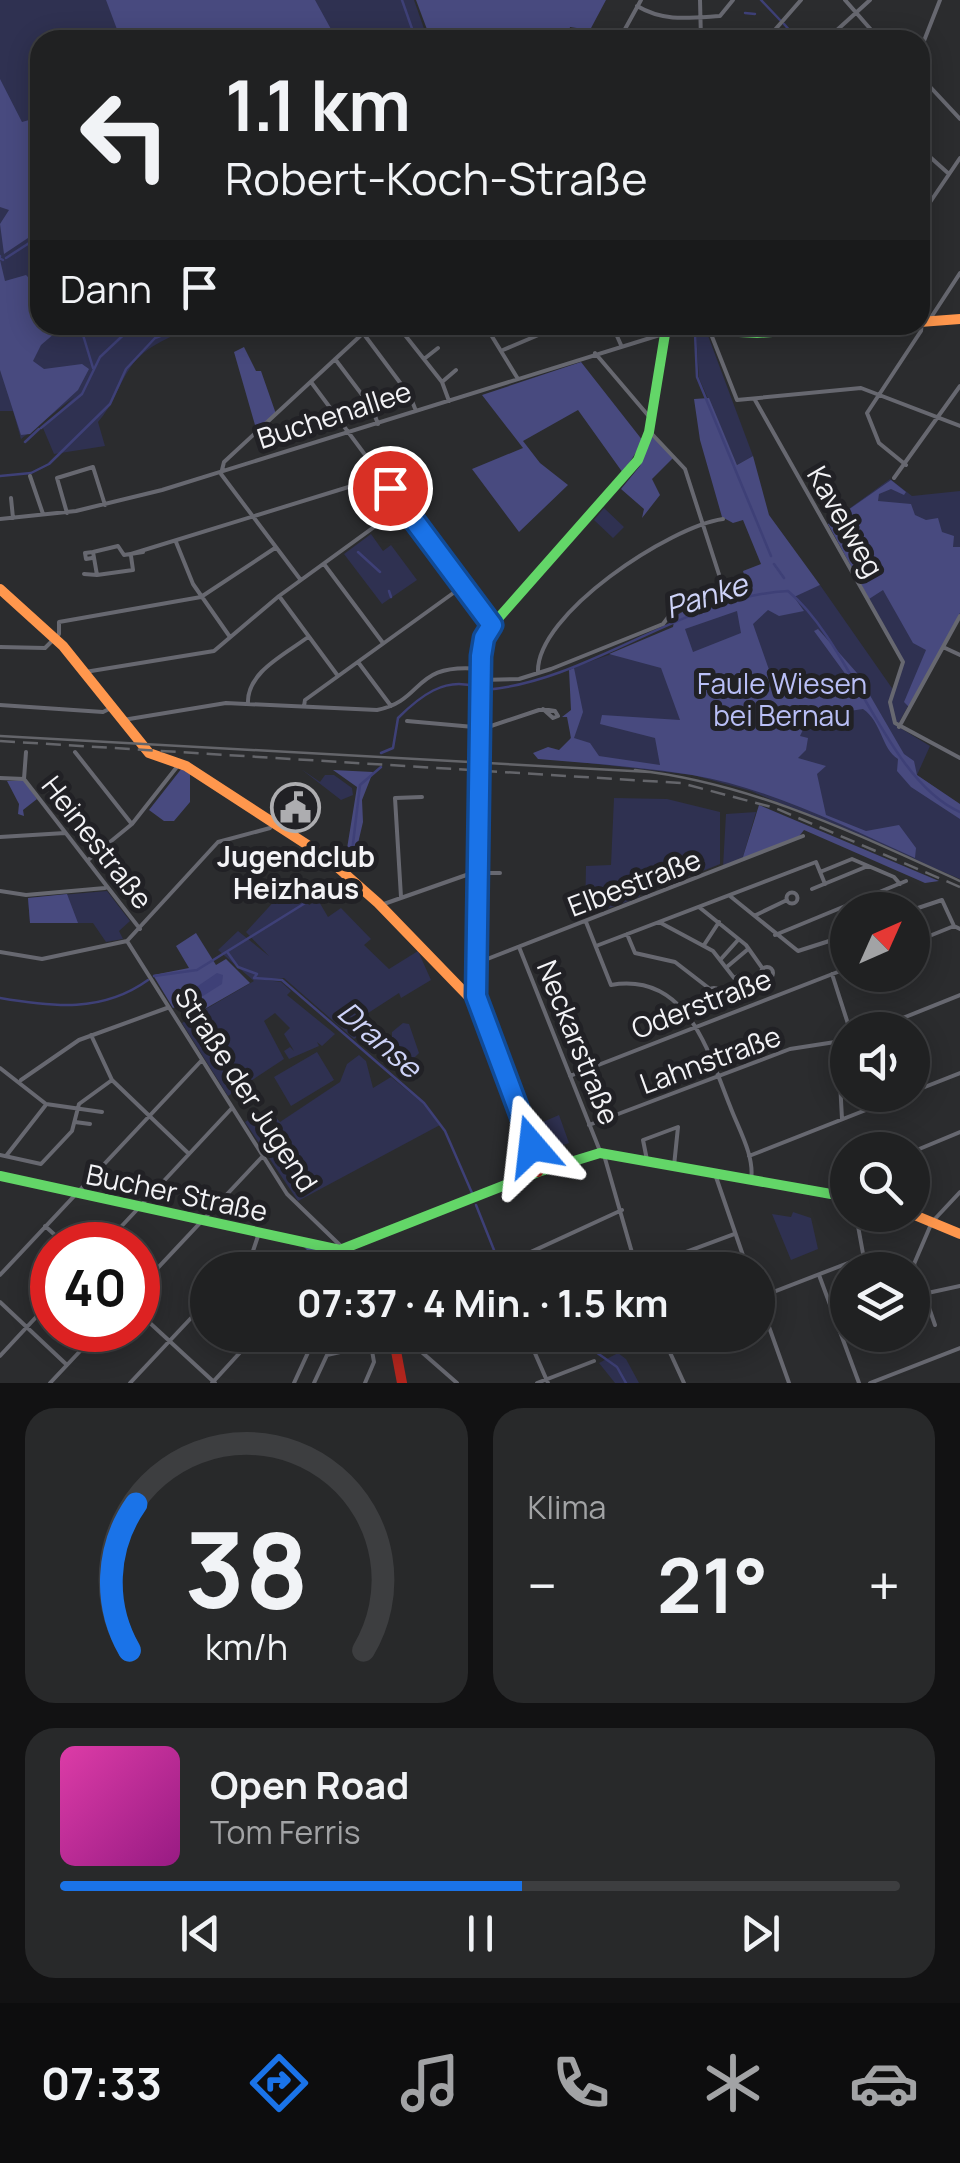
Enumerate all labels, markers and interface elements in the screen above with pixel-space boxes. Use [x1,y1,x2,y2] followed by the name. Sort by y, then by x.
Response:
[225,56,411,152] text: 1.1 km
[60,70,190,200] icon: left
[225,147,647,209] text: Robert-Koch-Straße
[172,260,227,315] icon: arrive
[60,262,152,314] text: Dann
[252,371,416,457] street label: Buchenallee
[348,446,433,531] pin
[799,459,893,583] street label: Kavelweg
[363,461,418,516] icon: arrive
[660,562,754,627] water label: Panke
[697,664,867,734] park label: Faule Wiesen bei Bernau
[34,768,162,916] street label: Heinestraße
[270,782,322,834] public building icon: Jugendclub Heizhaus
[217,837,375,907] place label: Jugendclub Heizhaus
[562,839,706,925] street label: Elbestraße
[830,892,930,992] north arrow
[830,892,930,1352] map controls
[529,954,629,1130] street label: Neckarstraße
[626,959,776,1047] street label: Oderstraße
[167,980,327,1198] street label: Straße der Jugend
[330,991,432,1088] water label: Dranse
[830,1012,930,1112] button: sound
[634,1016,786,1102] street label: Lahnstraße
[480,1094,584,1198] position arrow
[830,1132,930,1232] button: search
[83,1154,271,1230] street label: Bucher Straße
[30,1222,160,1352] speed limit sign: 40
[830,1252,930,1352] button: layers
[297,1276,668,1328] text: 07:37 · 4 Min. · 1.5 km
[528,1485,606,1529] text: Klima
[184,1497,308,1639] text: 38
[657,1533,768,1636] text: 21°
[528,1547,557,1623] text: −
[868,1547,900,1623] text: +
[205,1622,288,1671] text: km/h
[210,1758,409,1810] text: Open Road
[210,1810,361,1854] text: Tom Ferris
[173,1906,228,1961] icon: previous
[453,1906,508,1961] icon: pause
[733,1906,788,1961] icon: next
[244,2048,314,2118] icon: directions
[395,2048,465,2118] icon: music
[546,2048,616,2118] icon: phone
[698,2048,768,2118] icon: climate
[849,2048,919,2118] icon: car
[41,2052,162,2114] text: 07:33

